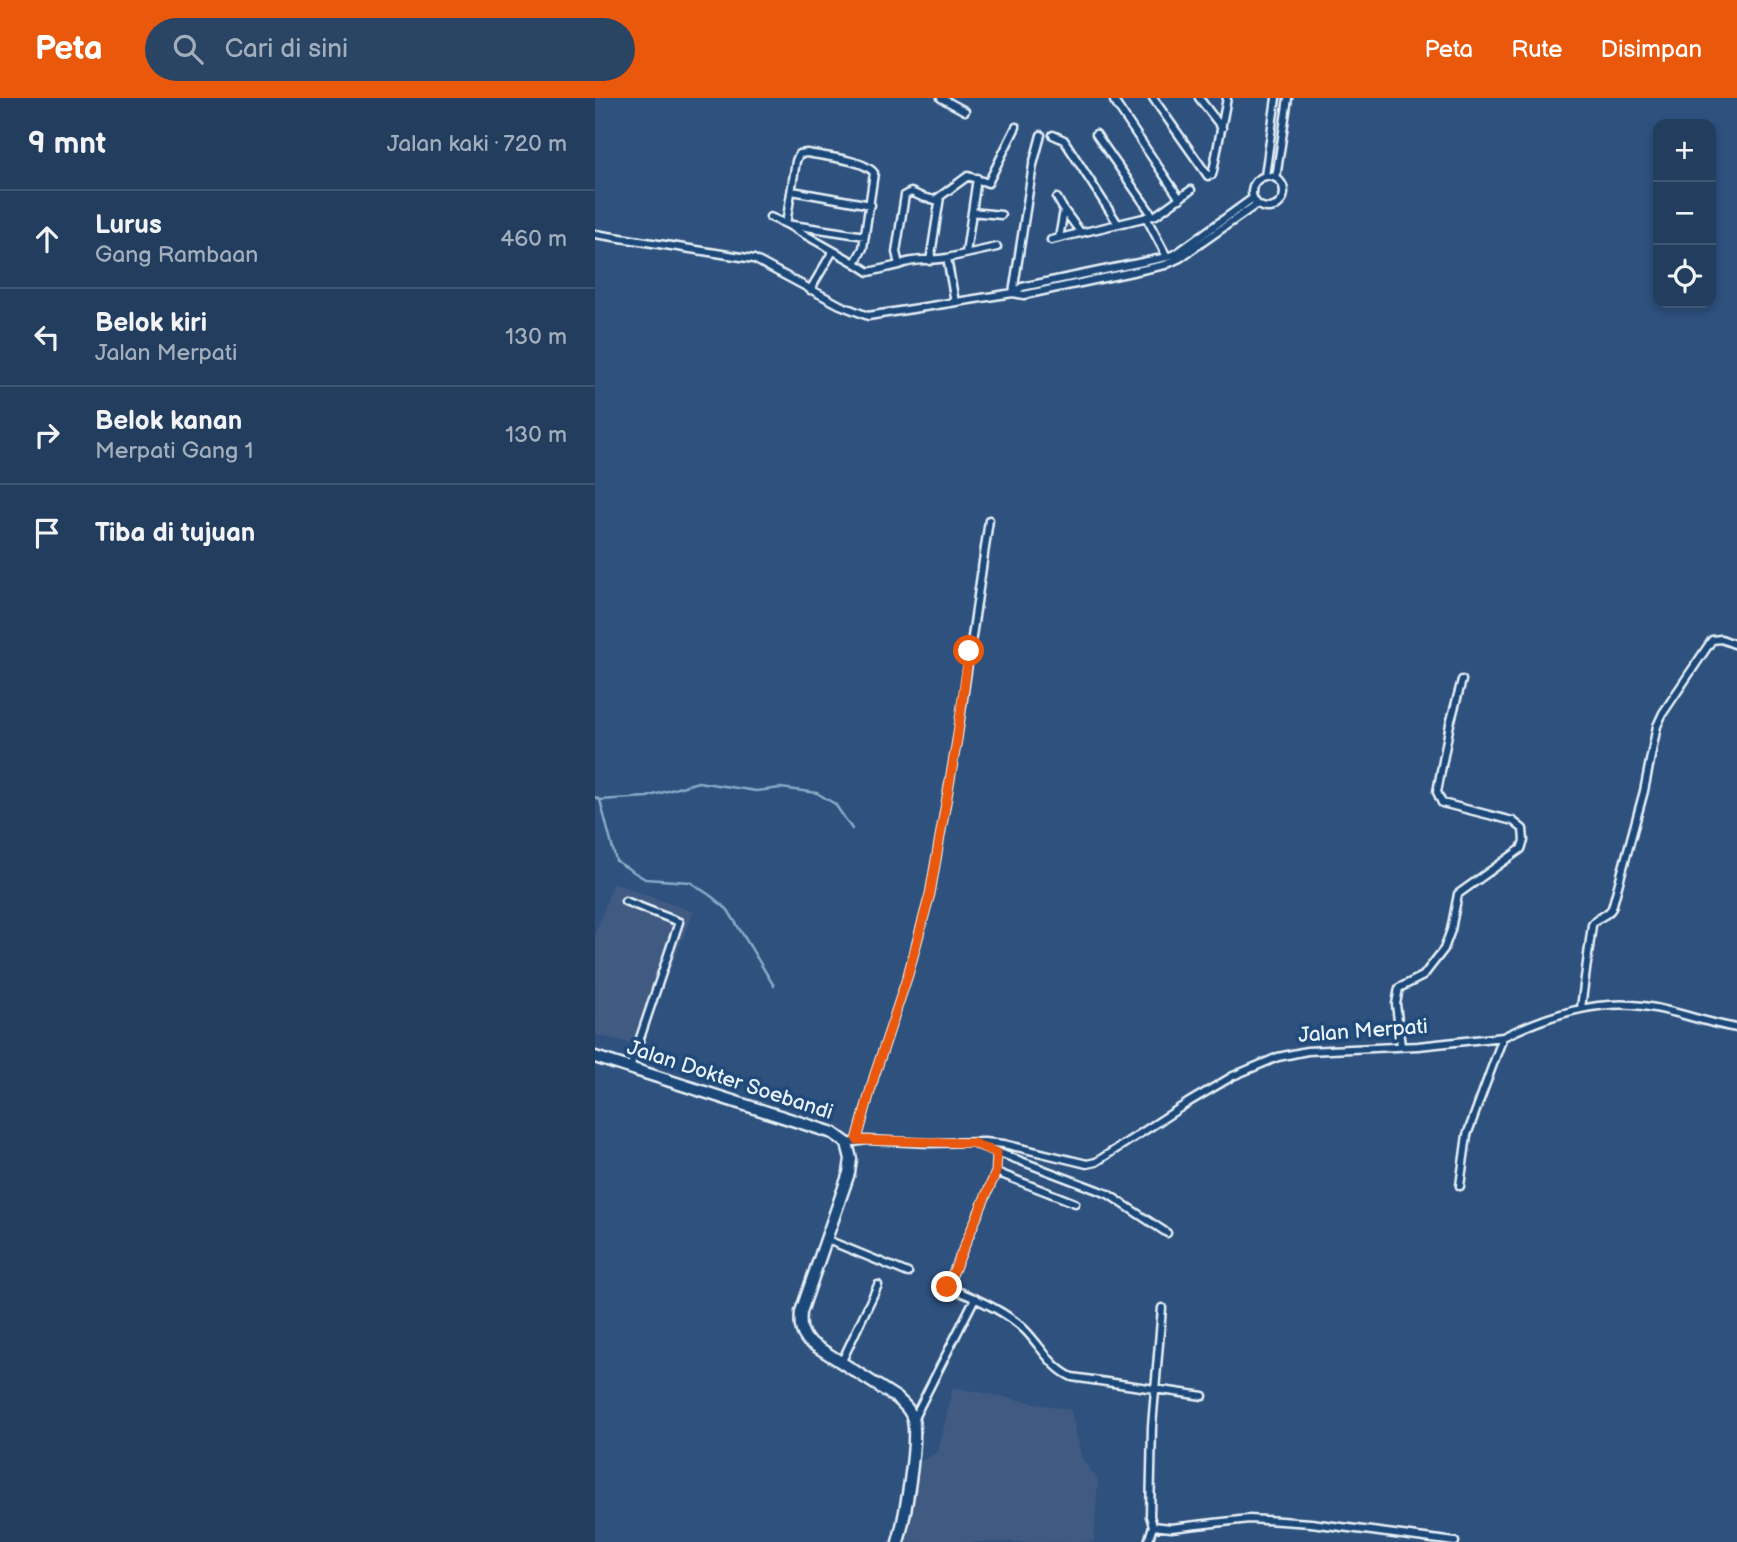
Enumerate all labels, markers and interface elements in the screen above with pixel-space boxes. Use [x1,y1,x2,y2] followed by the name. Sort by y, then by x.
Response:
[145,18,635,81] search box
[35,29,103,69] text: Peta
[169,30,207,68] icon: search
[225,34,348,65] text: Cari di sini
[1425,35,1473,64] text: Peta
[1511,35,1563,64] text: Rute
[1601,35,1702,64] text: Disimpan
[1653,119,1716,308] map controls
[1653,119,1716,182] button: +
[28,126,106,162] text: 9 mnt
[387,130,567,158] text: Jalan kaki · 720 m
[1653,182,1716,245] button: −
[95,210,162,241] text: Lurus
[28,220,66,258] icon: ahead
[500,225,567,253] text: 460 m
[95,241,258,269] text: Gang Rambaan
[1653,245,1716,308] button: locate
[95,308,207,339] text: Belok kiri
[28,318,66,356] icon: left
[505,323,567,351] text: 130 m
[95,339,237,367] text: Jalan Merpati
[95,406,242,437] text: Belok kanan
[28,416,66,454] icon: right
[505,421,567,449] text: 130 m
[95,437,253,465] text: Merpati Gang 1
[28,514,66,552] icon: arrive
[95,518,255,549] text: Tiba di tujuan
[953,635,984,666] route start
[1297,1014,1429,1048] street label: Jalan Merpati
[624,1035,836,1125] street label: Jalan Dokter Soebandi
[931,1271,962,1302] route end

